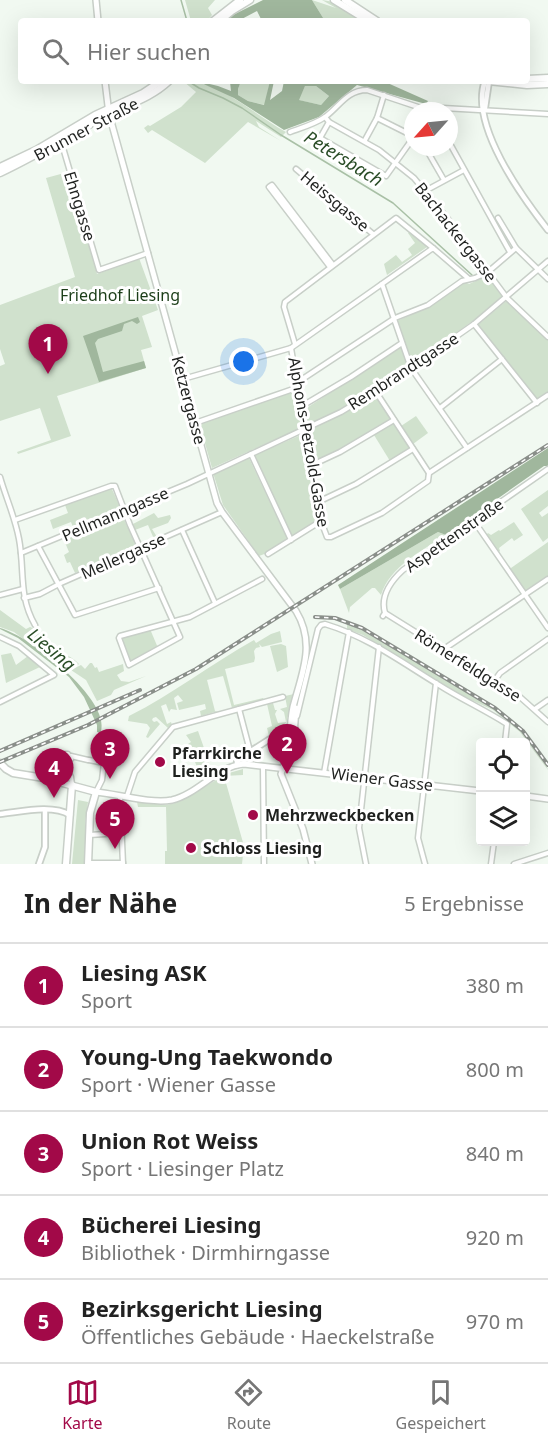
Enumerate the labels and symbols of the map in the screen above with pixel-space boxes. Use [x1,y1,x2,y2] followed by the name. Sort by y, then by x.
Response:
[30,92,142,166] street label: Brunner Straße
[404,102,458,156] north arrow
[300,124,388,192] water label: Petersbach
[296,166,374,236] street label: Heissgasse
[59,168,101,244] street label: Ehngasse
[410,178,502,286] street label: Bachackergasse
[60,284,180,306] park label: Friedhof Liesing
[28,324,68,374] pin: 1
[343,327,463,415] street label: Rembrandtgasse
[229,347,258,376] your location
[167,353,211,447] street label: Ketzergasse
[283,355,335,529] street label: Alphons-Petzold-Gasse
[58,482,172,546] street label: Pellmanngasse
[401,493,507,577] street label: Aspettenstraße
[77,528,169,584] street label: Mellergasse
[23,622,81,676] water label: Liesing
[410,623,526,707] street label: Römerfeldgasse
[268,724,306,774] pin: 2
[90,730,130,779] pin: 3
[172,742,262,782] place label: Pfarrkirche Liesing
[34,748,74,798] pin: 4
[153,755,167,769] marker: Pfarrkirche Liesing
[330,762,434,796] street label: Wiener Gasse
[96,800,134,849] pin: 5
[265,804,414,826] place label: Mehrzweckbecken
[246,808,260,822] marker: Mehrzweckbecken
[203,837,322,859] place label: Schloss Liesing
[184,841,198,855] marker: Schloss Liesing

